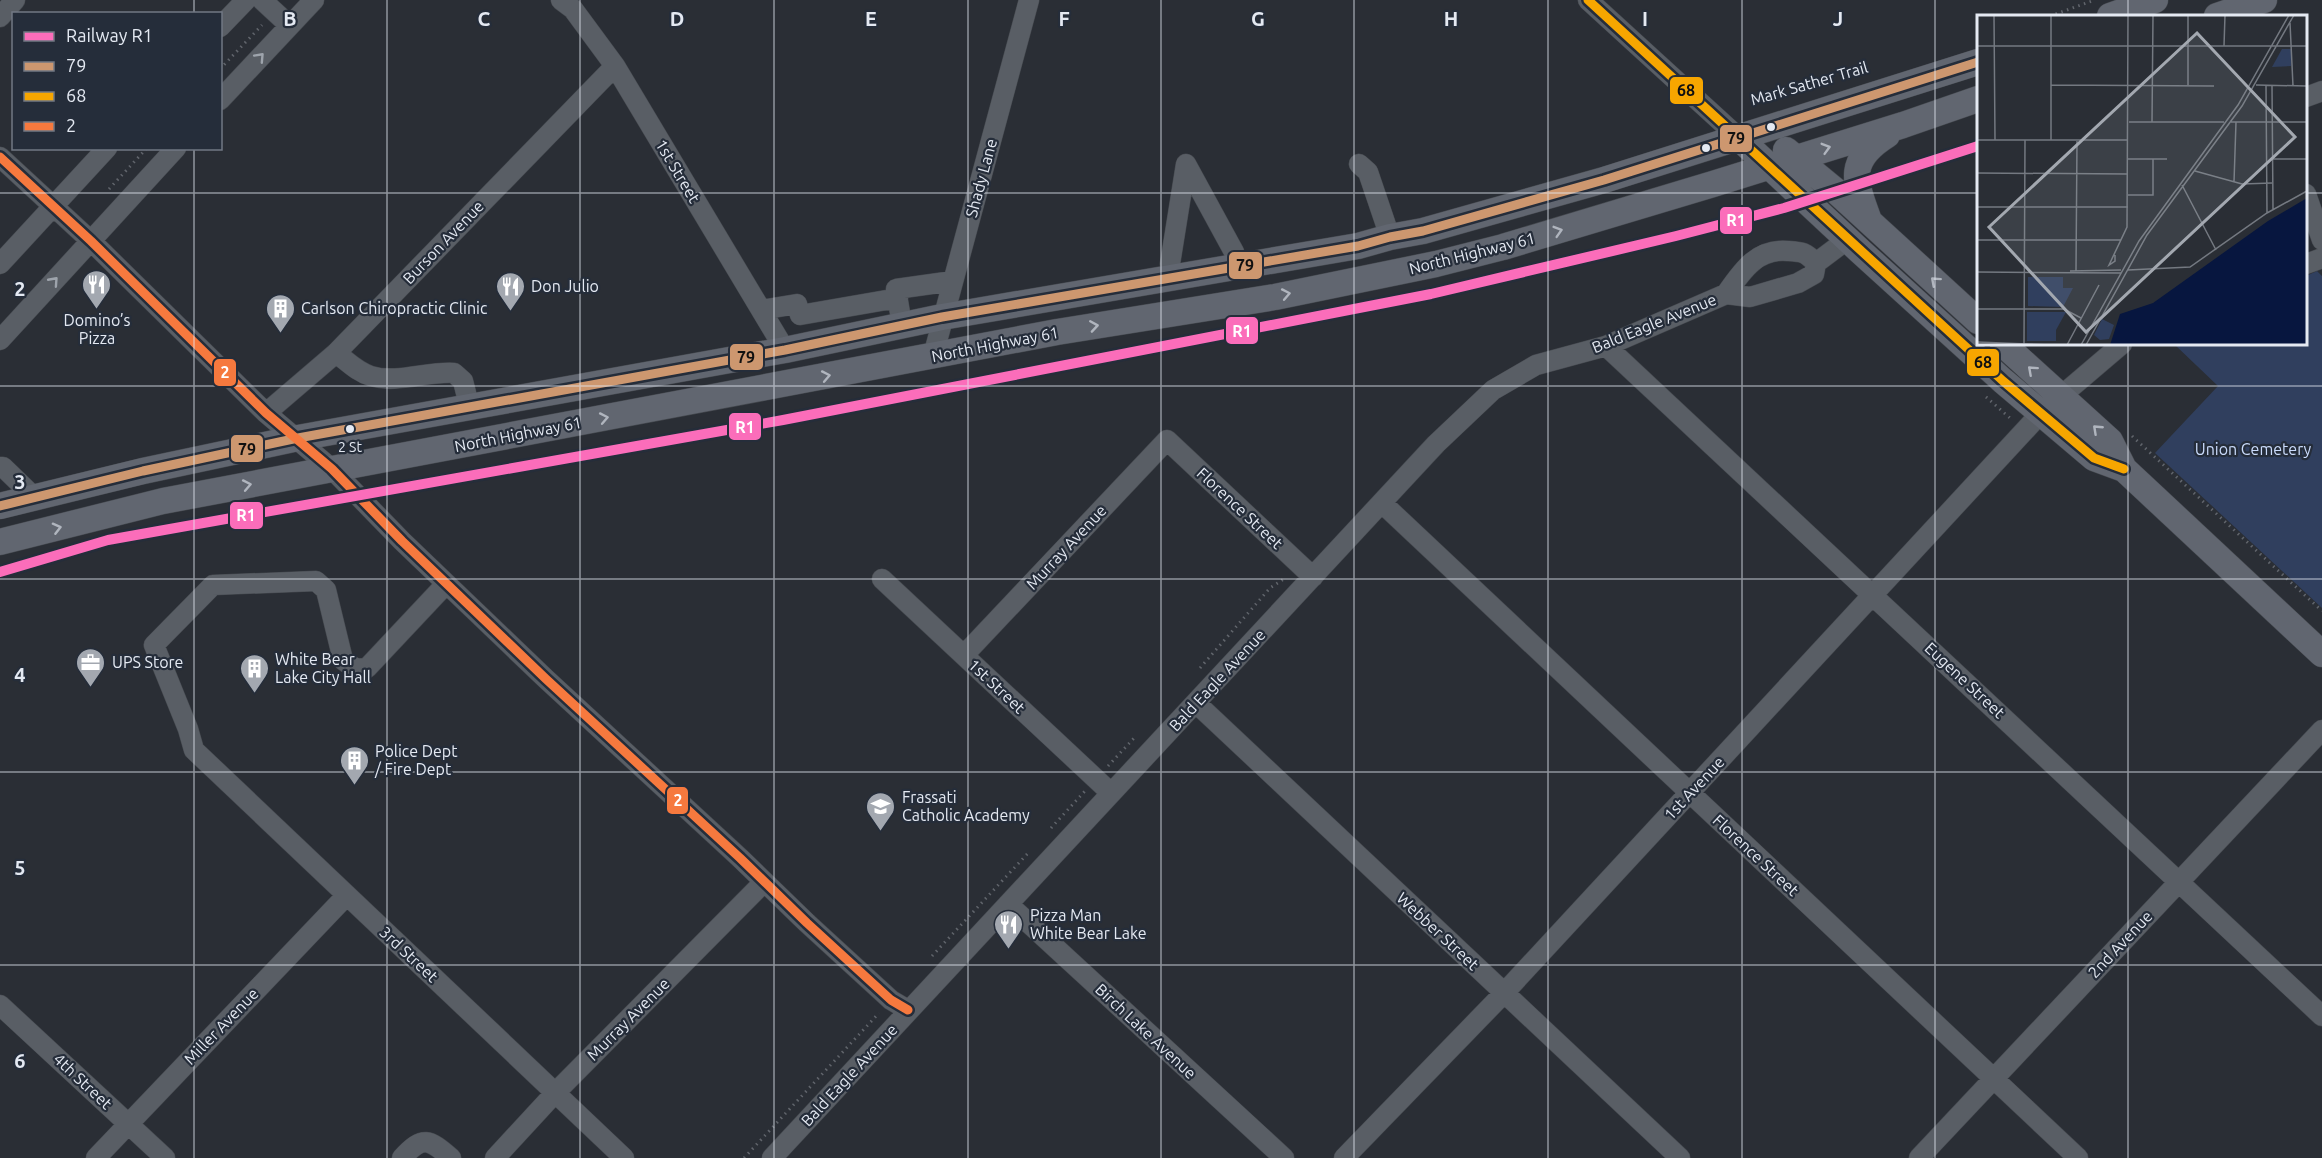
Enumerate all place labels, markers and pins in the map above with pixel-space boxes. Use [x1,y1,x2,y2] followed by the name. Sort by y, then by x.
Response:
[1765,121,1777,133] unlabelled marker
[1700,142,1712,154] unlabelled marker
[81,268,113,310] restaurant icon: Domino’s Pizza
[494,270,526,312] restaurant icon: Don Julio
[531,277,599,295] place label: Don Julio
[264,292,296,334] building icon: Carlson Chiropractic Clinic
[301,299,488,317] place label: Carlson Chiropractic Clinic
[63,311,131,347] place label: Domino’s Pizza
[344,423,356,435] marker: 2 St
[338,439,362,455] place label: 2 St
[75,646,107,688] office icon: UPS Store
[275,650,371,686] place label: White Bear Lake City Hall
[238,652,270,694] building icon: White Bear Lake City Hall
[112,653,183,671] place label: UPS Store
[374,742,458,778] place label: Police Dept / Fire Dept
[338,744,370,786] building icon: Police Dept / Fire Dept
[902,788,1030,824] place label: Frassati Catholic Academy
[865,790,897,832] school or university icon: Frassati Catholic Academy
[1030,906,1147,942] place label: Pizza Man White Bear Lake
[993,908,1025,950] restaurant icon: Pizza Man White Bear Lake

